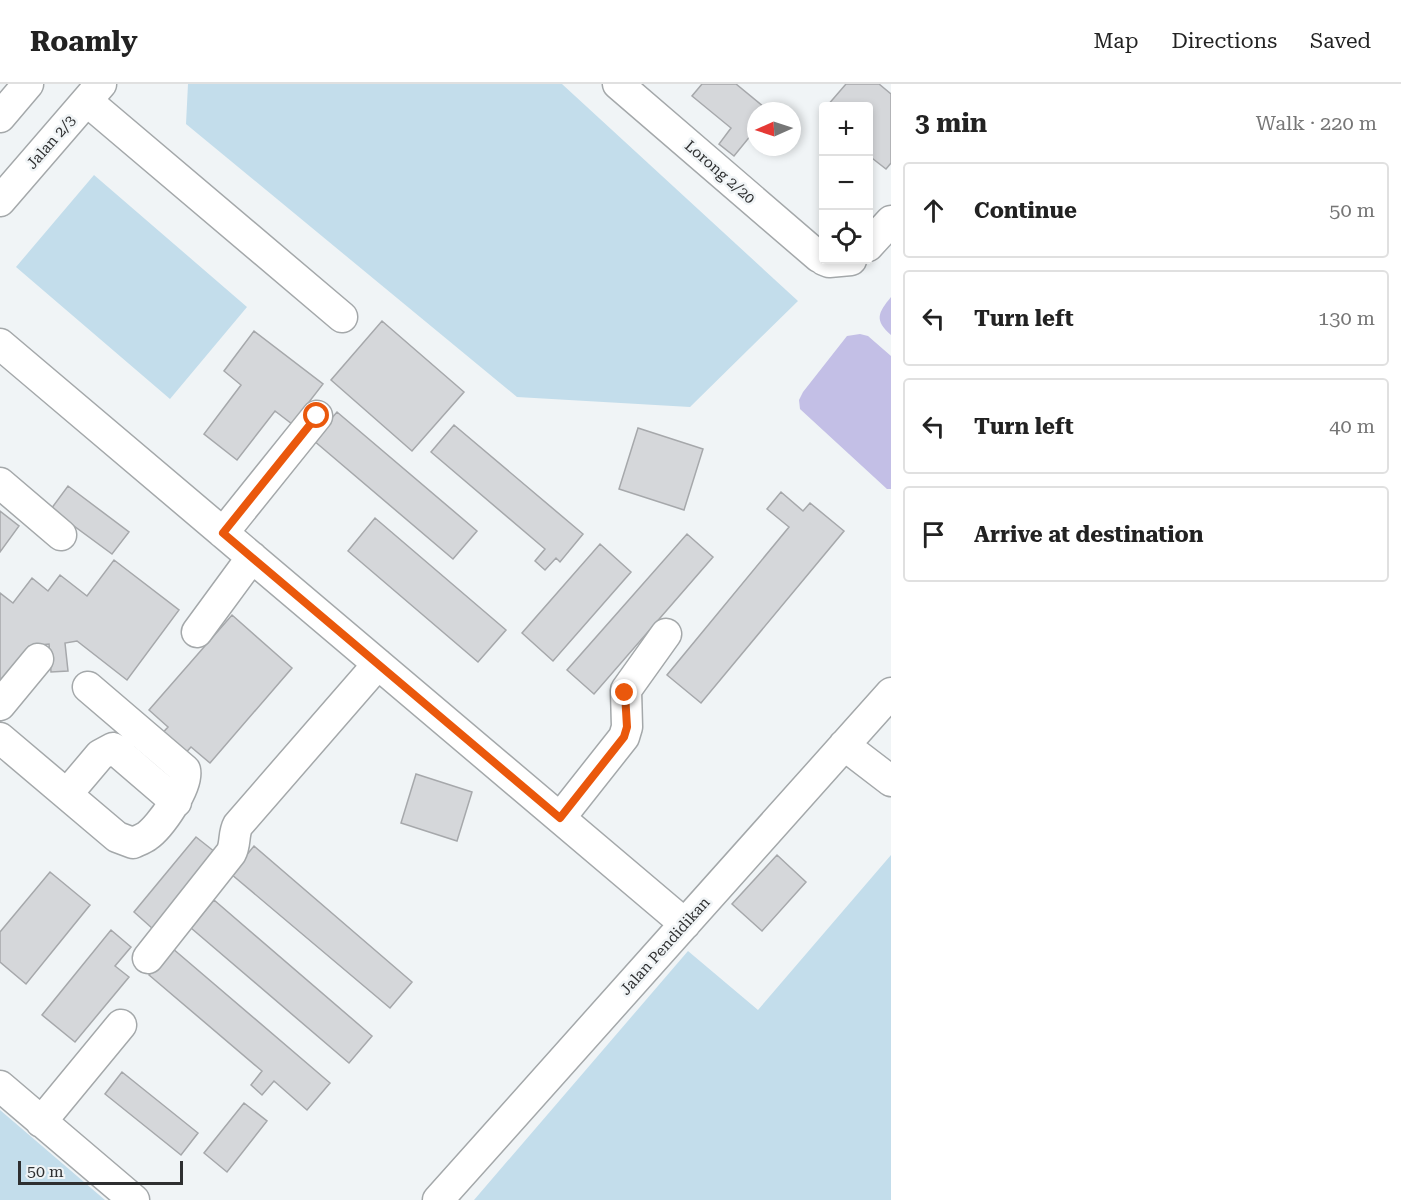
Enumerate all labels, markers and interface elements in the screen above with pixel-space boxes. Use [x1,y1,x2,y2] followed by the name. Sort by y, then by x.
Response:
[30,25,138,58] text: Roamly
[1094,29,1138,53] text: Map
[1171,29,1277,53] text: Directions
[1310,29,1371,53] text: Saved
[747,102,801,156] north arrow
[819,102,873,264] map controls
[819,102,873,156] button: +
[915,108,987,138] text: 3 min
[23,111,79,173] street label: Jalan 2/3
[1256,111,1377,135] text: Walk · 220 m
[681,137,759,207] street label: Lorong 2/20
[819,156,873,210] button: −
[917,194,950,227] icon: ahead
[974,198,1077,223] text: Continue
[1329,198,1375,222] text: 50 m
[819,210,873,264] button: locate
[917,302,950,335] icon: left
[974,306,1074,331] text: Turn left
[1318,306,1375,330] text: 130 m
[303,402,329,428] route start
[917,410,950,443] icon: left
[974,414,1074,439] text: Turn left
[1329,414,1375,438] text: 40 m
[917,518,950,551] icon: arrive
[974,522,1203,547] text: Arrive at destination
[611,679,637,705] route end
[616,893,714,999] street label: Jalan Pendidikan
[18,1158,183,1186] scale bar
[27,1162,64,1181] text: 50 m

